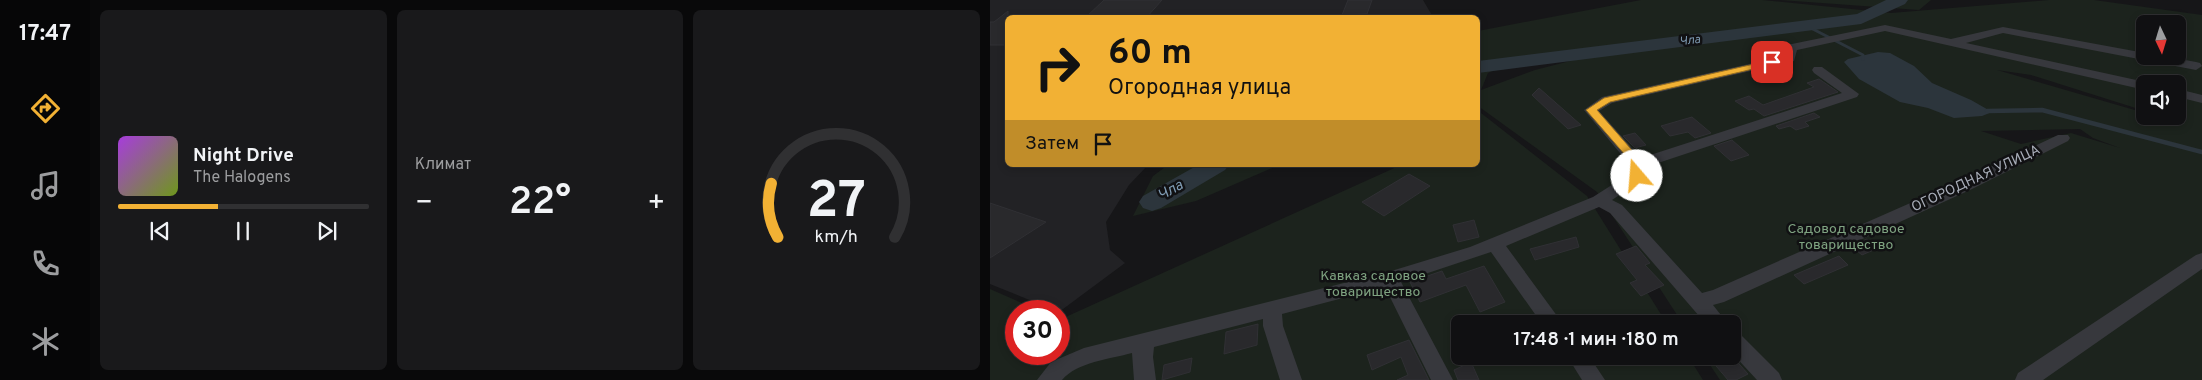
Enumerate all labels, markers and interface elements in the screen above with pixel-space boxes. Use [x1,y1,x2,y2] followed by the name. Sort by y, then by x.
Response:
[2136,15,2186,65] north arrow
[2136,15,2186,125] map controls
[19,21,71,48] text: 17:47
[1108,32,1192,76] text: 60 m
[1679,32,1702,50] water label: Чла
[1025,35,1090,100] icon: right
[1751,41,1793,83] pin
[1758,48,1786,76] icon: arrive
[1108,75,1291,102] text: Огородная улица
[2136,75,2186,125] button: sound
[28,91,63,126] icon: directions
[1089,130,1117,158] icon: arrive
[1025,132,1079,156] text: Затем
[1909,142,2043,216] street label: ОГОРОДНАЯ УЛИЦА
[193,144,294,168] text: Night Drive
[1610,149,1662,201] position arrow
[415,155,471,175] text: Климат
[28,168,63,203] icon: music
[193,168,291,188] text: The Halogens
[807,170,866,236] text: 27
[1155,176,1187,206] water label: Чла
[509,179,571,228] text: 22°
[415,186,433,222] text: −
[647,186,665,222] text: +
[146,217,174,245] icon: previous
[229,217,257,245] icon: pause
[313,217,341,245] icon: next
[1787,221,1905,254] park label: Садовод садовое товарищество
[815,226,858,249] text: km/h
[28,246,63,281] icon: phone
[1320,268,1426,301] park label: Кавказ садовое товарищество
[1005,300,1070,365] speed limit sign: 30
[28,324,63,359] icon: climate
[1513,328,1679,352] text: 17:48 · 1 мин · 180 m

